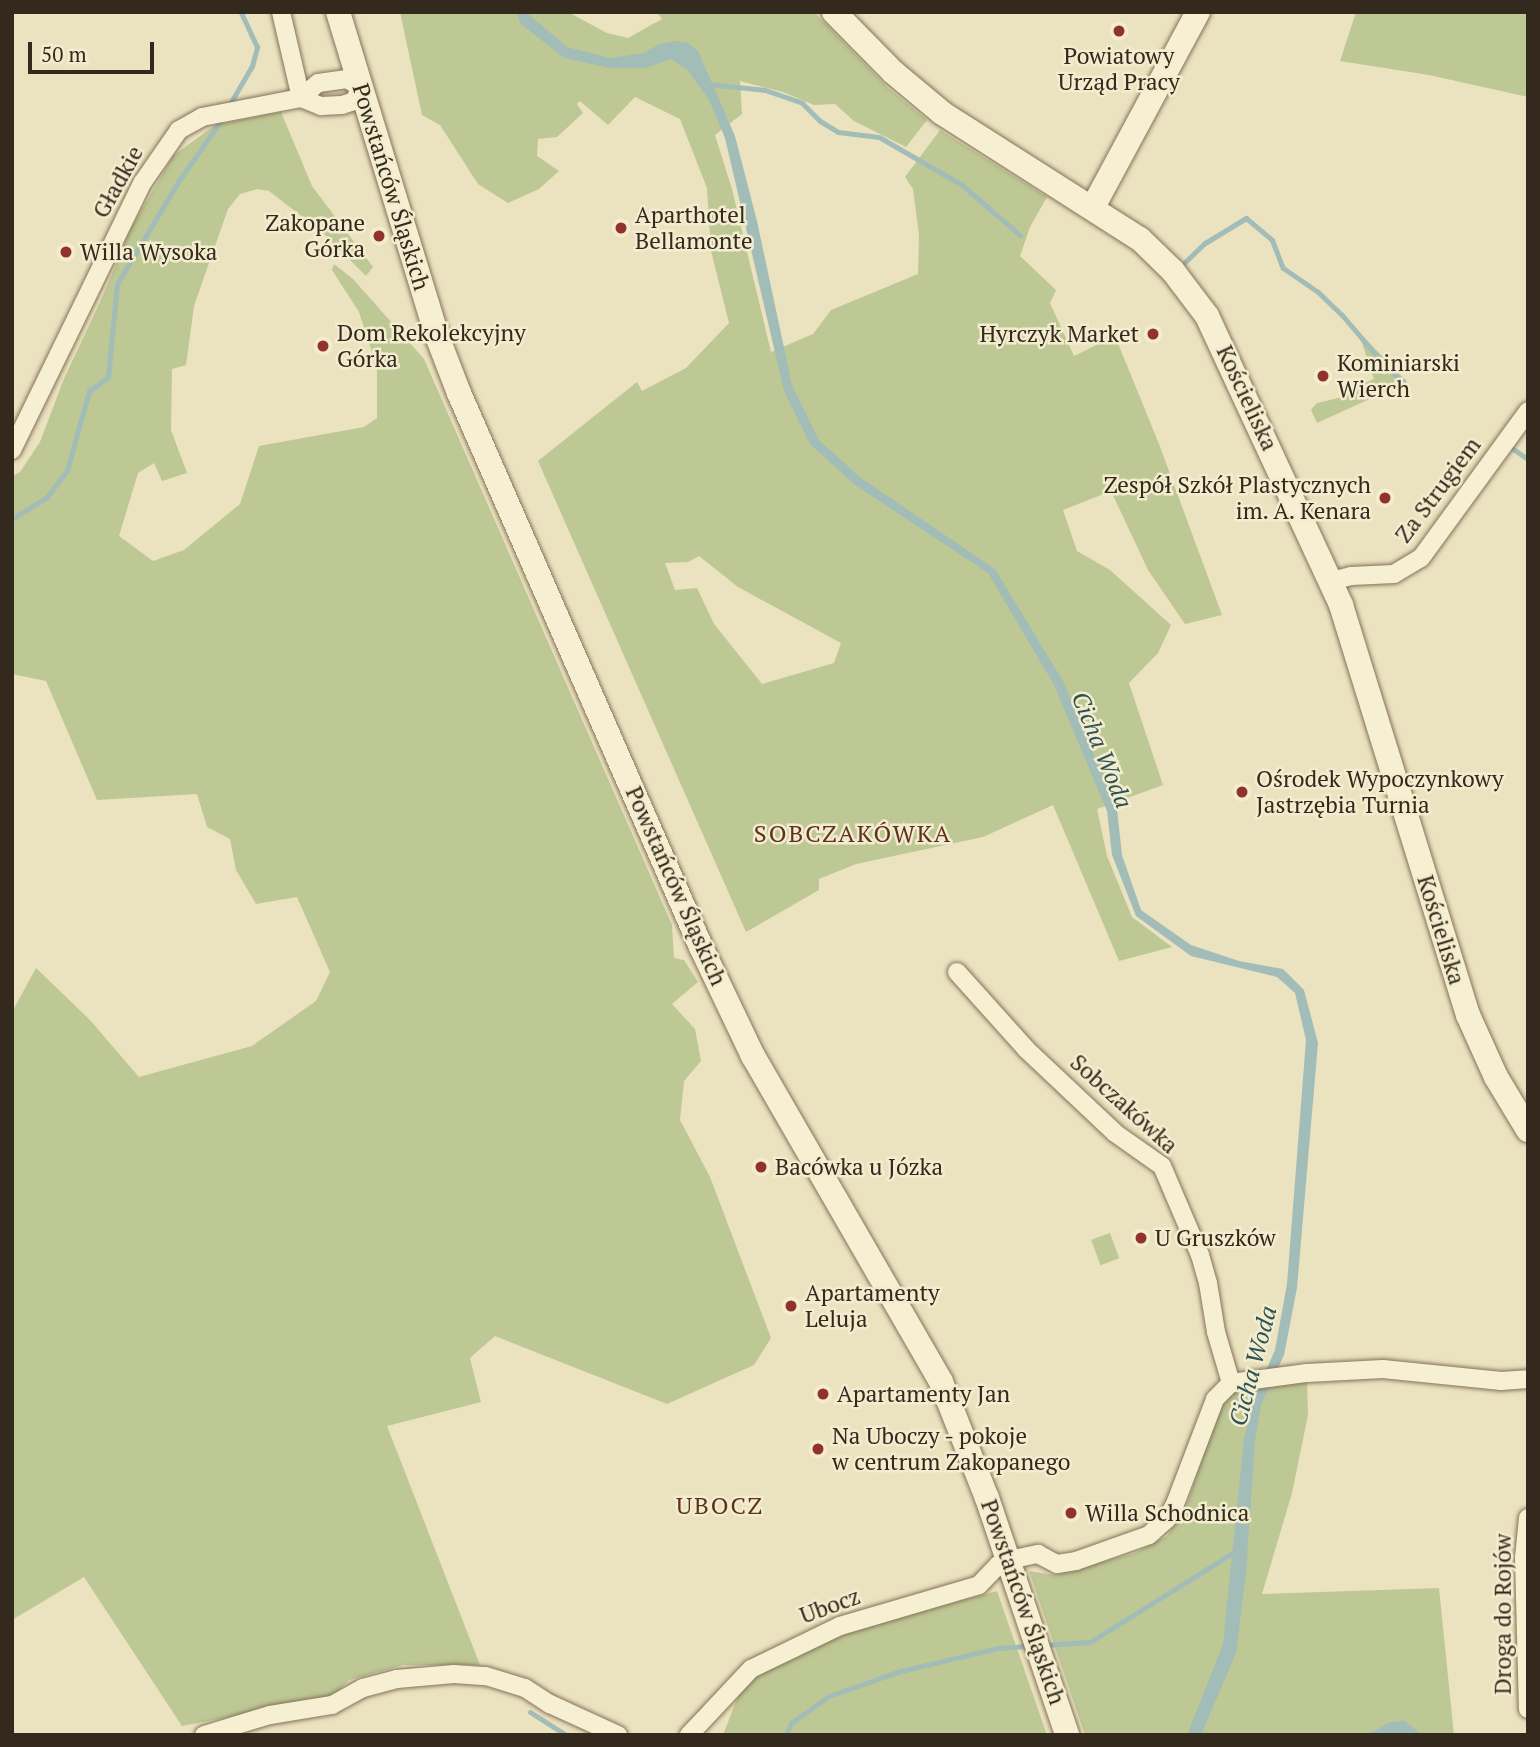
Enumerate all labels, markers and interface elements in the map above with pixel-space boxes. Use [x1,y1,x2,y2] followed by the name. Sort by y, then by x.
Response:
[1111,23,1127,39] marker: Powiatowy Urząd Pracy
[32,28,158,72] scale bar
[41,40,87,68] text: 50 m
[1058,42,1180,96] place label: Powiatowy Urząd Pracy
[346,80,436,294] street label: Powstańców Śląskich
[87,141,149,223] street label: Gładkie
[635,201,753,255] place label: Aparthotel Bellamonte
[265,209,365,263] place label: Zakopane Górka
[613,220,629,236] marker: Aparthotel Bellamonte
[371,228,387,244] marker: Zakopane Górka
[80,238,217,266] place label: Willa Wysoka
[58,244,74,260] marker: Willa Wysoka
[337,319,526,373] place label: Dom Rekolekcyjny Górka
[979,320,1139,348] place label: Hyrczyk Market
[1145,326,1161,342] marker: Hyrczyk Market
[315,338,331,354] marker: Dom Rekolekcyjny Górka
[1211,341,1283,455] street label: Kościeliska
[1337,349,1460,403] place label: Kominiarski Wierch
[1315,368,1331,384] marker: Kominiarski Wierch
[1389,432,1487,548] street label: Za Strugiem
[1104,471,1371,525] place label: Zespół Szkół Plastycznych im. A. Kenara
[1377,490,1393,506] marker: Zespół Szkół Plastycznych im. A. Kenara
[1066,688,1138,812] water label: Cicha Woda
[1256,765,1504,819] place label: Ośrodek Wypoczynkowy Jastrzębia Turnia
[620,782,732,990] street label: Powstańców Śląskich
[1234,784,1250,800] marker: Ośrodek Wypoczynkowy Jastrzębia Turnia
[755,820,951,848] district label: SOBCZAKÓWKA
[1411,872,1471,988] street label: Kościeliska
[1065,1049,1183,1159] street label: Sobczakówka
[775,1153,943,1181] place label: Bacówka u Józka
[753,1159,769,1175] marker: Bacówka u Józka
[1155,1224,1276,1252] place label: U Gruszków
[1133,1230,1149,1246] marker: U Gruszków
[805,1279,940,1333] place label: Apartamenty Leluja
[783,1298,799,1314] marker: Apartamenty Leluja
[1223,1303,1283,1429] water label: Cicha Woda
[837,1380,1010,1408] place label: Apartamenty Jan
[815,1386,831,1402] marker: Apartamenty Jan
[832,1422,1071,1476] place label: Na Uboczy - pokoje w centrum Zakopanego
[810,1441,826,1457] marker: Na Uboczy - pokoje w centrum Zakopanego
[677,1492,763,1520] district label: UBOCZ
[975,1496,1071,1708] street label: Powstańców Śląskich
[1085,1499,1249,1527] place label: Willa Schodnica
[1063,1505,1079,1521] marker: Willa Schodnica
[1489,1534,1517,1694] street label: Droga do Rojów
[796,1582,864,1630] street label: Ubocz

